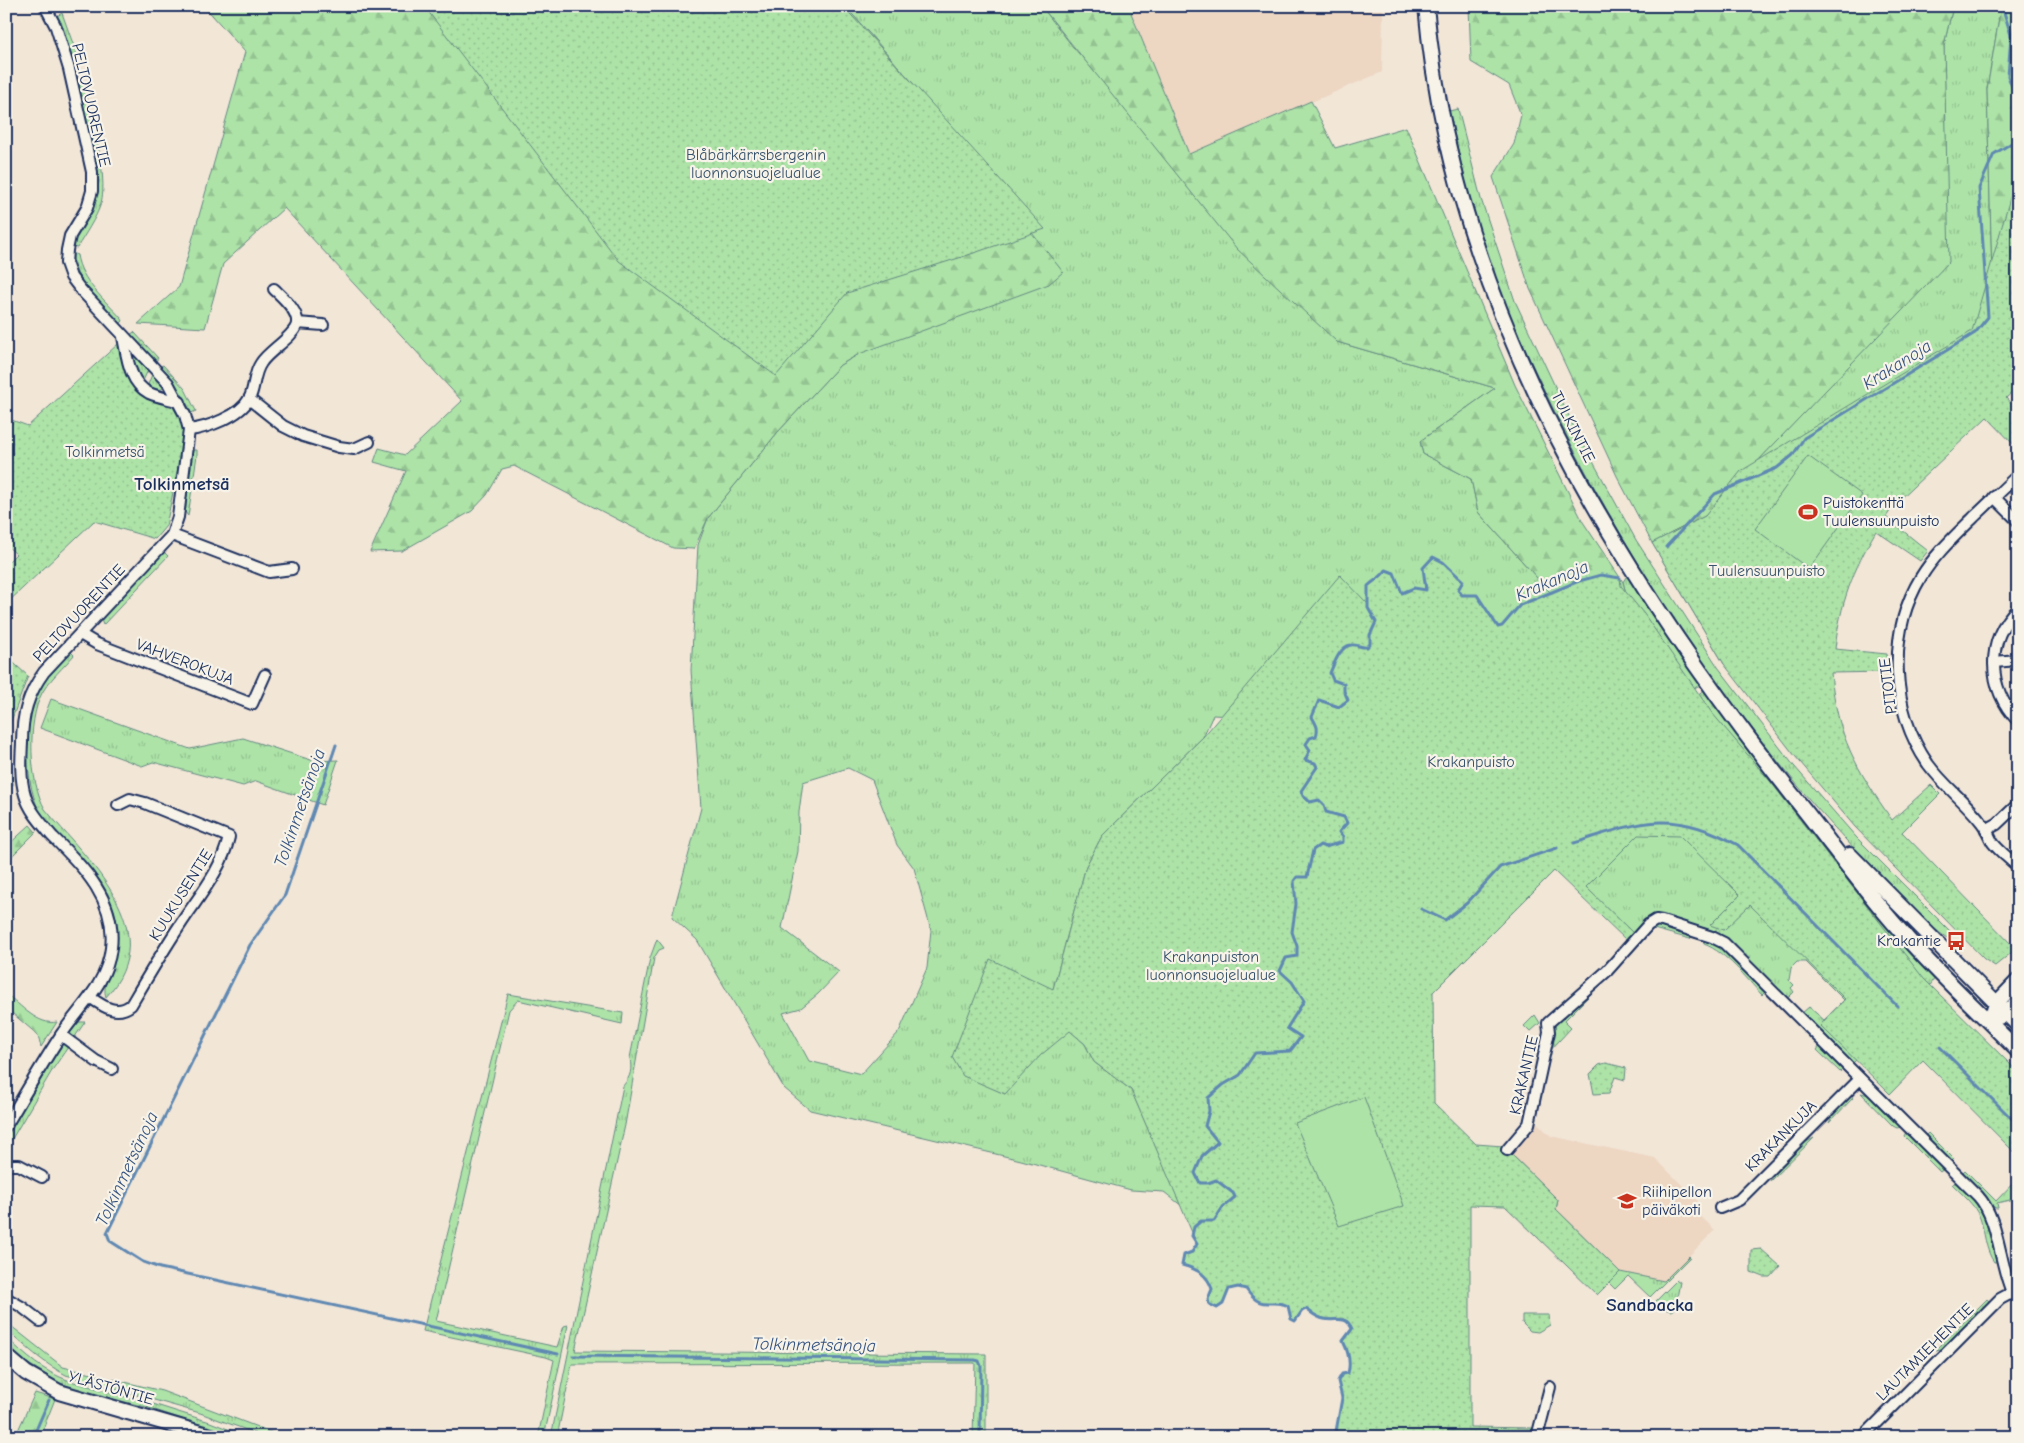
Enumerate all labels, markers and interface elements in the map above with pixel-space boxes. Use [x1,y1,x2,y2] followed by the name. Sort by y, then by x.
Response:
[68,41,114,169] street label: PELTOVUORENTIE
[686,146,826,182] park label: Blåbärkärrsbergenin luonnonsuojelualue
[1859,336,1935,394] water label: Krakanoja
[1547,388,1599,466] street label: TULKINTIE
[65,443,145,461] park label: Tolkinmetsä
[134,473,230,495] district label: Tolkinmetsä
[1823,494,1939,530] place label: Puistokenttä Tuulensuunpuisto
[1797,501,1819,523] sports icon: Puistokenttä Tuulensuunpuisto
[1512,556,1592,606] water label: Krakanoja
[29,560,129,665] street label: PELTOVUORENTIE
[1709,562,1825,580] park label: Tuulensuunpuisto
[134,635,236,689] street label: VAHVEROKUJA
[1876,657,1900,715] street label: PITOTIE
[270,746,330,870] water label: Tolkinmetsänoja
[1427,753,1515,771] park label: Krakanpuisto
[146,846,216,944] street label: KUUKUSENTIE
[1945,930,1967,952] bus stop icon: Krakantie
[1877,932,1941,950] place label: Krakantie
[1146,948,1276,984] park label: Krakanpuiston luonnonsuojelualue
[1506,1033,1542,1116] street label: KRAKANTIE
[1742,1097,1820,1175] street label: KRAKANKUJA
[91,1108,163,1230] water label: Tolkinmetsänoja
[1642,1183,1712,1219] place label: Riihipellon päiväkoti
[1616,1190,1638,1212] school or university icon: Riihipellon päiväkoti
[1606,1294,1694,1316] district label: Sandbacka
[1873,1299,1978,1404] street label: LAUTAMIEHENTIE
[752,1333,876,1357] water label: Tolkinmetsänoja
[66,1367,156,1409] street label: YLÄSTÖNTIE

